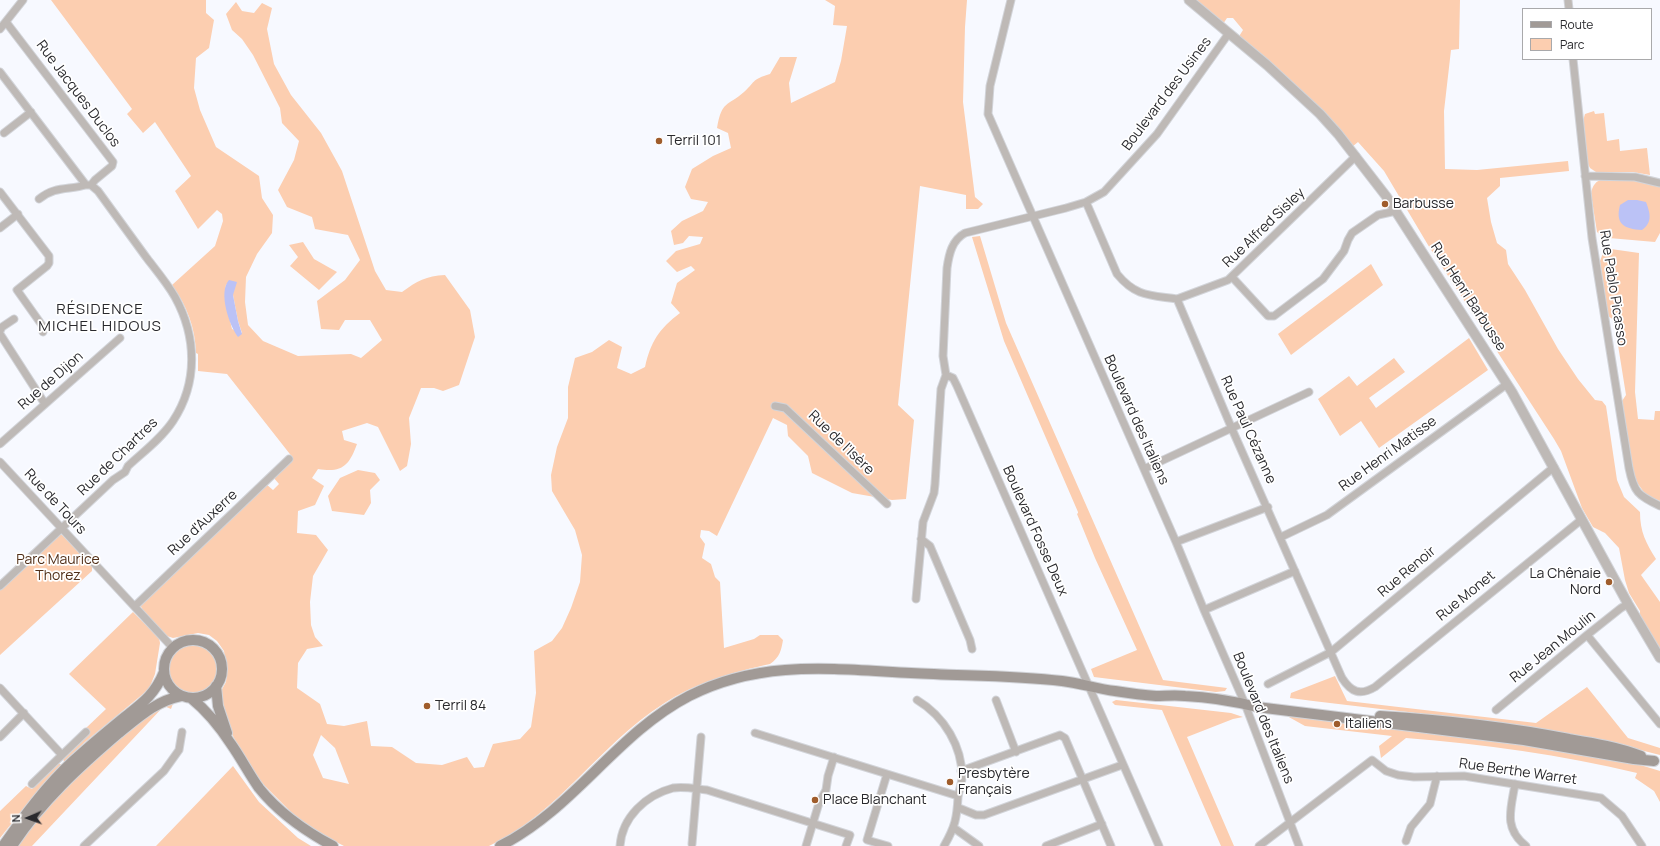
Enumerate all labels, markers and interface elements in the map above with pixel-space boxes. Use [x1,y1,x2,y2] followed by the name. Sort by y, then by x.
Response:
[1522,8,1652,60] legend
[1560,16,1593,33] text: Route
[1119,34,1215,154] street label: Boulevard des Usines
[1560,36,1584,53] text: Parc
[32,37,124,151] street label: Rue Jacques Duclos
[667,133,721,149] place label: Terril 101
[654,136,664,146] marker: Terril 101
[1220,185,1308,271] street label: Rue Alfred Sisley
[1393,196,1454,212] place label: Barbusse
[1380,199,1390,209] marker: Barbusse
[1596,229,1630,347] street label: Rue Pablo Picasso
[1427,240,1509,354] street label: Rue Henri Barbusse
[38,301,162,336] district label: RÉSIDENCE MICHEL HIDOUS
[15,348,87,414] street label: Rue de Dijon
[1100,353,1172,487] street label: Boulevard des Italiens
[1217,374,1279,486] street label: Rue Paul Cézanne
[805,407,877,479] street label: Rue de l'Isère
[1336,413,1440,495] street label: Rue Henri Matisse
[75,415,161,499] street label: Rue de Chartres
[999,463,1071,599] street label: Boulevard Fosse Deux
[20,466,90,538] street label: Rue de Tours
[165,487,241,559] street label: Rue d'Auxerre
[1375,543,1439,601] street label: Rue Renoir
[16,552,100,584] park label: Parc Maurice Thorez
[1529,566,1601,598] place label: La Chênaie Nord
[1433,567,1499,625] street label: Rue Monet
[1604,577,1614,587] marker: La Chênaie Nord
[1507,608,1599,686] street label: Rue Jean Moulin
[1229,650,1297,786] street label: Boulevard des Italiens
[435,698,486,714] place label: Terril 84
[422,701,432,711] marker: Terril 84
[1345,716,1392,732] place label: Italiens
[1332,719,1342,729] marker: Italiens
[1458,755,1578,789] street label: Rue Berthe Warret
[958,766,1030,798] place label: Presbytère Français
[945,777,955,787] marker: Presbytère Français
[823,792,927,808] place label: Place Blanchant
[810,795,820,805] marker: Place Blanchant
[8,798,48,838] north arrow
[8,814,23,823] text: N

